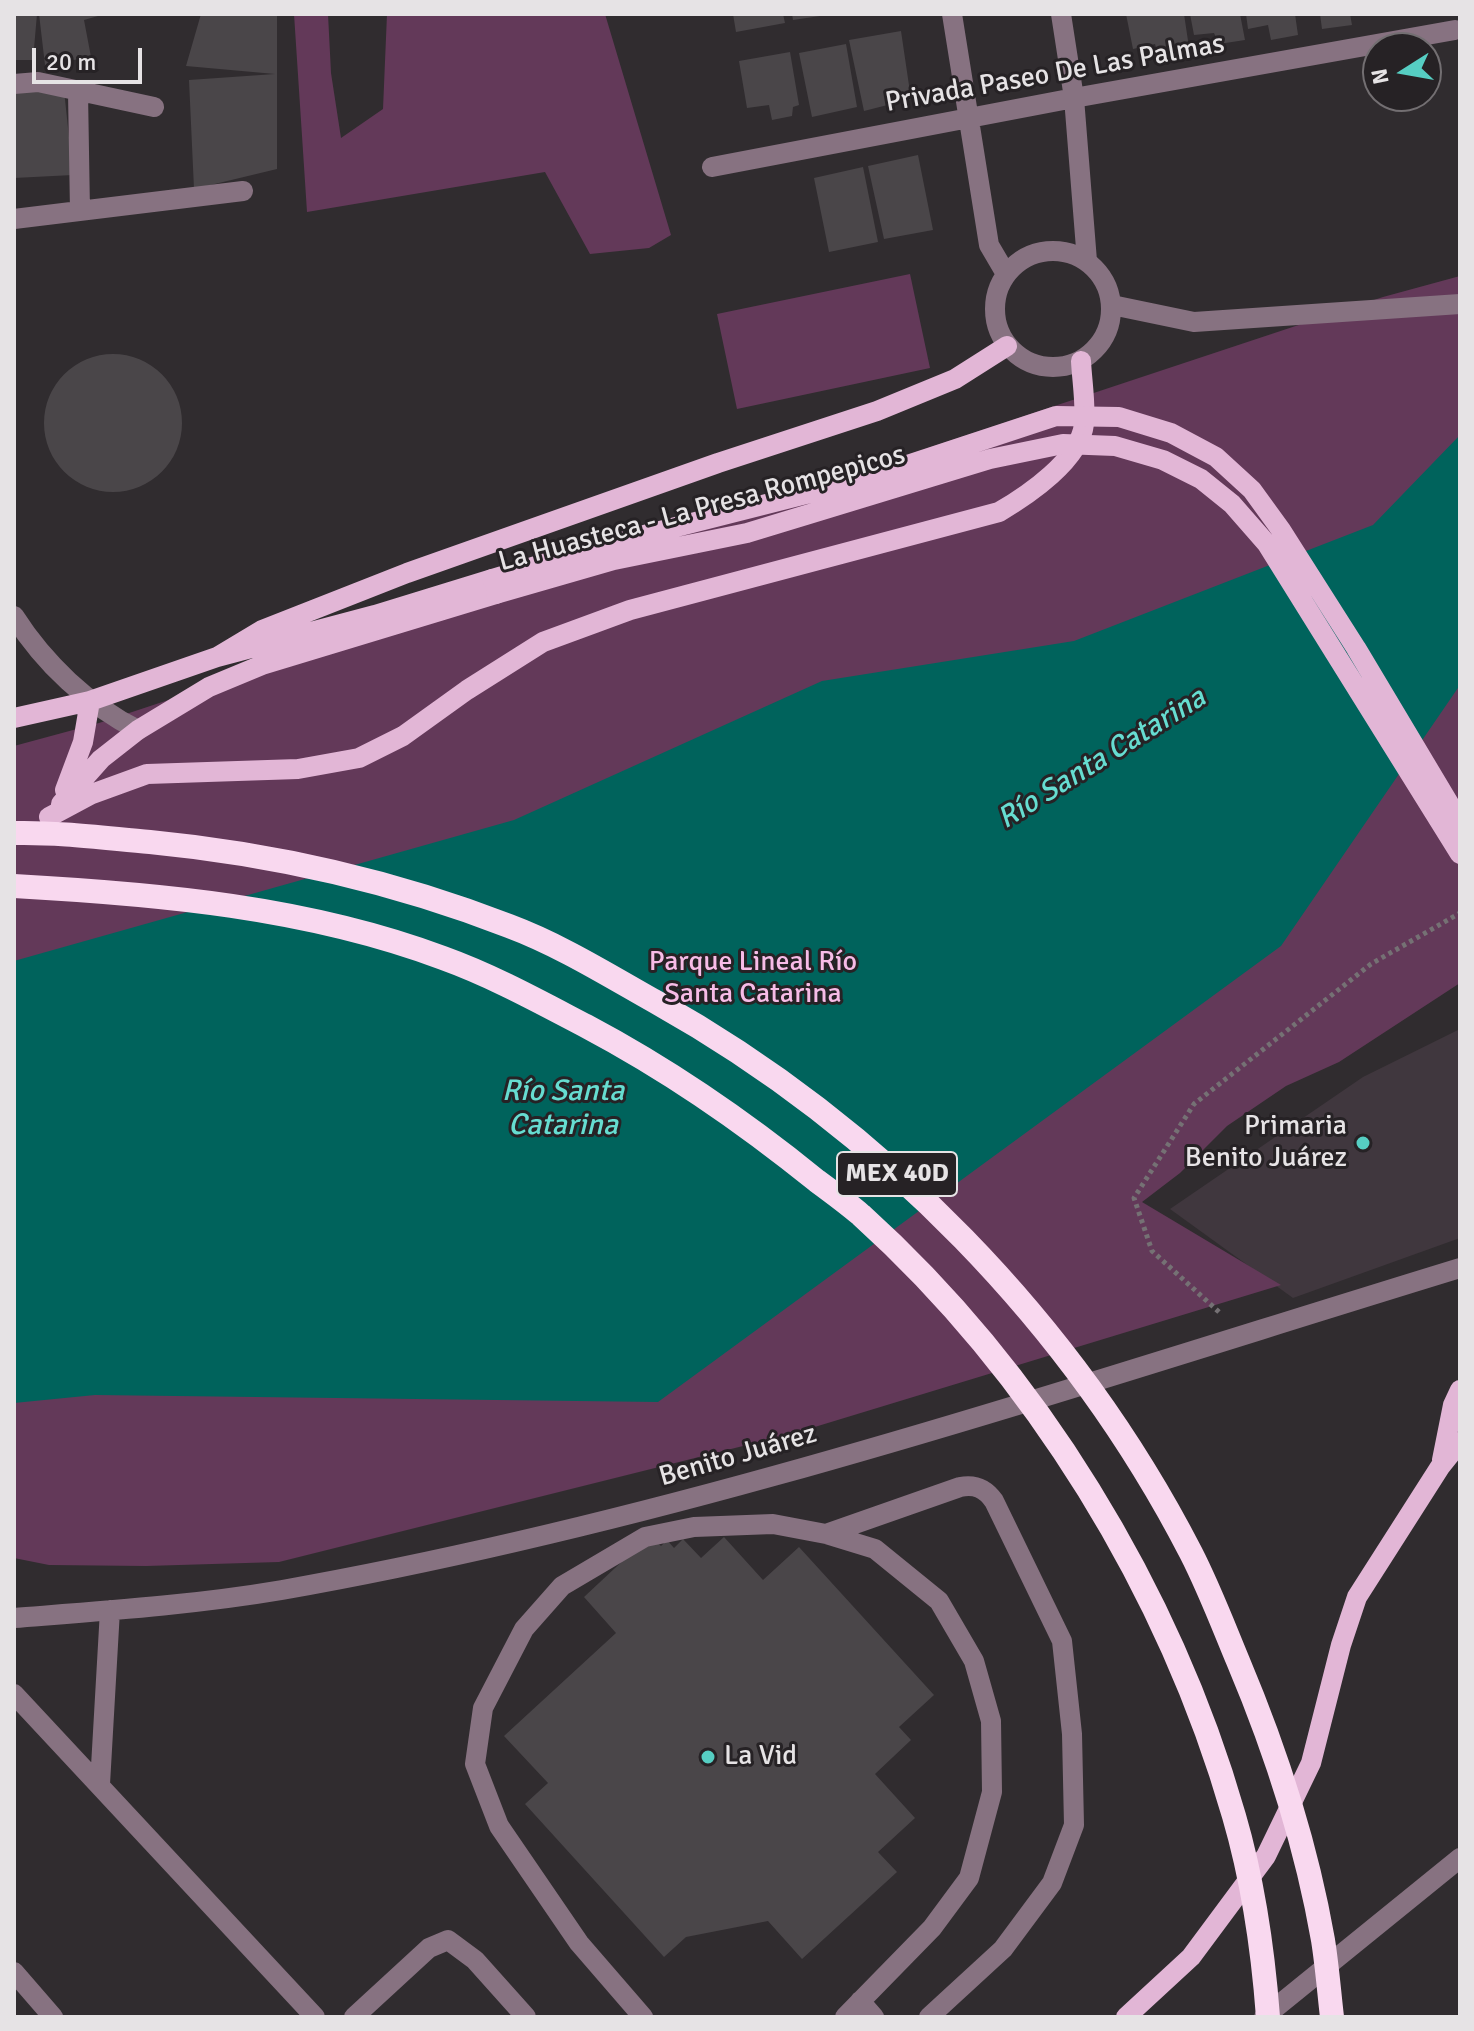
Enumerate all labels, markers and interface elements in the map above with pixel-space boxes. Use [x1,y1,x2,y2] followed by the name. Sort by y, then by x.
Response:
[883,28,1227,120] street label: Privada Paseo De Las Palmas
[36,32,146,82] scale bar
[1362,32,1442,112] north arrow
[46,47,96,77] text: 20 m
[1365,66,1395,86] text: N
[495,438,909,580] street label: La Huasteca - La Presa Rompepicos
[991,680,1213,838] water label: Río Santa Catarina
[649,946,857,1012] park label: Parque Lineal Río Santa Catarina
[502,1074,624,1144] water label: Río Santa Catarina
[1185,1110,1347,1176] place label: Primaria Benito Juárez
[1354,1134,1372,1152] marker: Primaria Benito Juárez
[837,1152,957,1196] road number: MEX 40D
[655,1417,821,1495] street label: Benito Juárez
[724,1740,797,1774] place label: La Vid
[699,1748,717,1766] marker: La Vid

